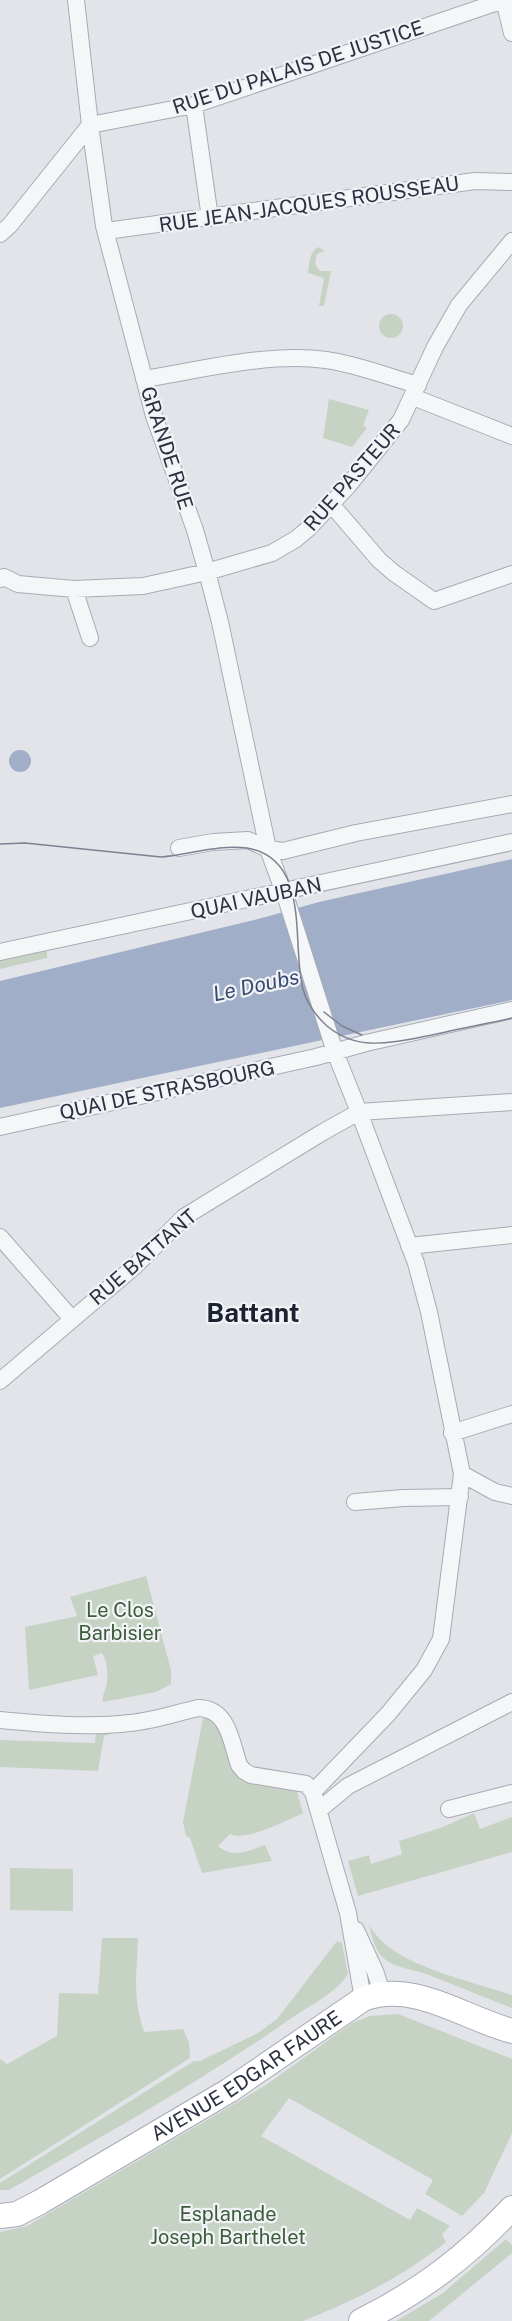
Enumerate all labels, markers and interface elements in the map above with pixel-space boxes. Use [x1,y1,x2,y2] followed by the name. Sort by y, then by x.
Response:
[169,15,427,119] street label: RUE DU PALAIS DE JUSTICE
[157,171,461,237] street label: RUE JEAN-JACQUES ROUSSEAU
[136,383,198,513] street label: GRANDE RUE
[299,418,405,536] street label: RUE PASTEUR
[188,872,324,924] street label: QUAI VAUBAN
[211,964,301,1006] water label: Le Doubs
[57,1055,277,1125] street label: QUAI DE STRASBOURG
[85,1204,201,1310] street label: RUE BATTANT
[206,1297,300,1328] district label: Battant
[78,1598,162,1645] park label: Le Clos Barbisier
[147,2005,346,2146] street label: AVENUE EDGAR FAURE
[150,2202,306,2249] park label: Esplanade Joseph Barthelet

